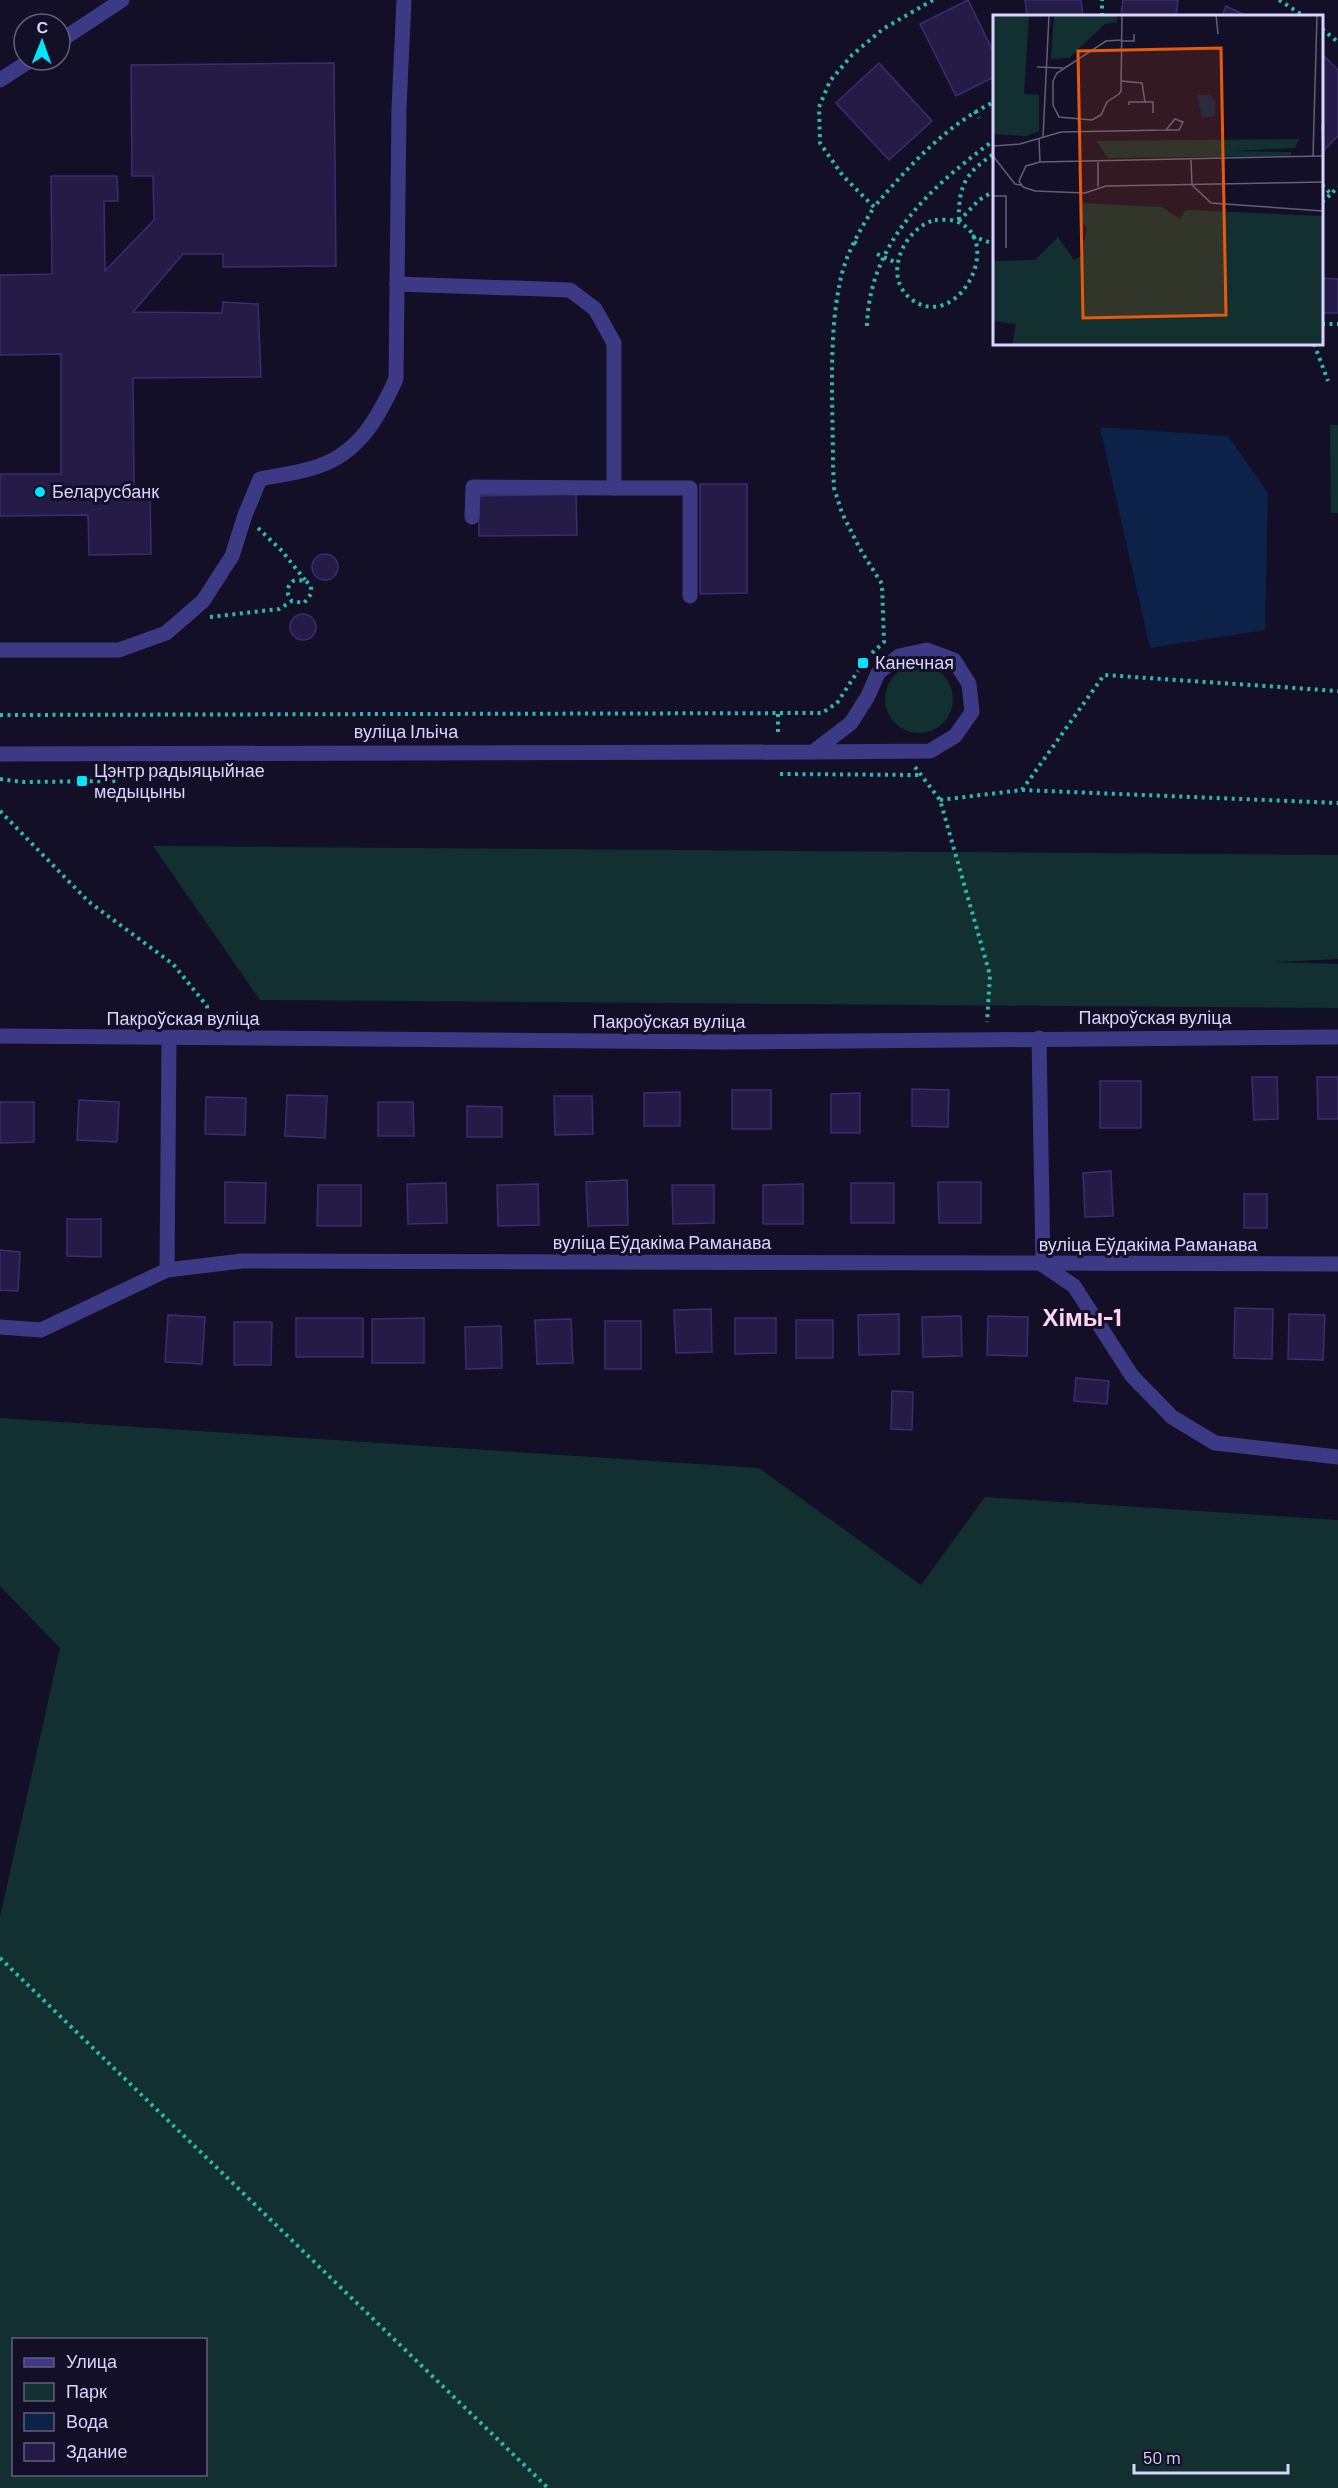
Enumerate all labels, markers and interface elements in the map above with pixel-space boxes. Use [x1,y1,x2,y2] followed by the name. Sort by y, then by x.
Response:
[12,12,72,72] north arrow
[993,15,1323,345] inset map
[36,17,49,36] text: С
[52,480,159,502] place label: Беларусбанк
[33,485,47,499] marker: Беларусбанк
[875,651,954,673] place label: Канечная
[856,656,870,670] marker: Канечная
[354,720,459,742] street label: вуліца Ільіча
[94,759,265,802] place label: Цэнтр радыяцыйнае медыцыны
[75,774,89,788] marker: Цэнтр радыяцыйнае медыцыны
[1078,1006,1233,1028] street label: Пакроўская вуліца
[106,1007,261,1029] street label: Пакроўская вуліца
[592,1010,747,1032] street label: Пакроўская вуліца
[553,1231,772,1253] street label: вуліца Еўдакіма Раманава
[1039,1233,1258,1255] street label: вуліца Еўдакіма Раманава
[1042,1302,1122,1331] district label: Хімы-1
[12,2338,207,2476] legend
[66,2350,118,2372] text: Улица
[66,2380,107,2402] text: Парк
[66,2410,109,2432] text: Вода
[1134,2437,1288,2475] scale bar
[66,2440,127,2462] text: Здание
[1143,2446,1181,2468] text: 50 m

